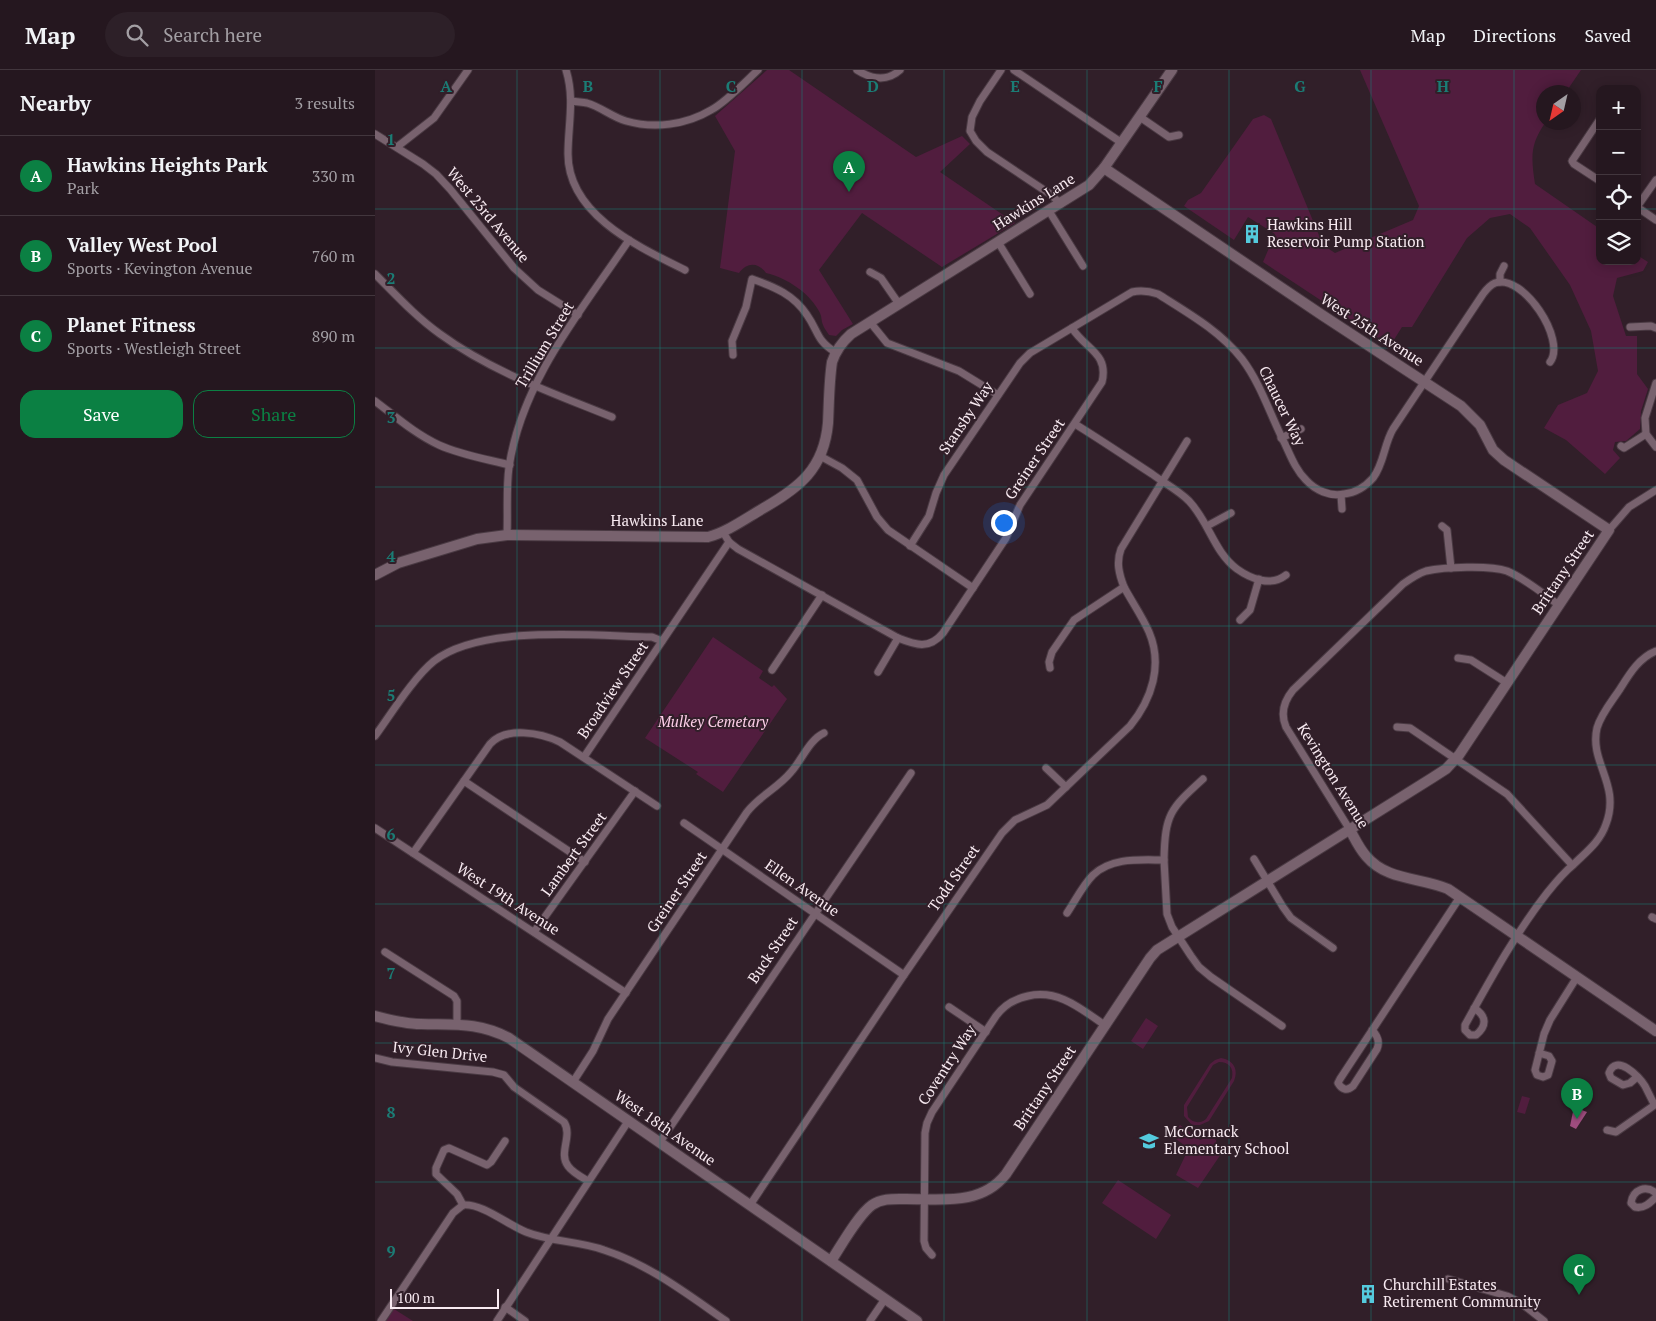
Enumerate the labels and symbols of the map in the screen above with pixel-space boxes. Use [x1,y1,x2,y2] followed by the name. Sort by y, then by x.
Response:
[440,75,452,97] text: A
[583,75,593,97] text: B
[726,75,736,97] text: C
[867,75,879,97] text: D
[1010,75,1020,97] text: E
[1153,75,1163,97] text: F
[1294,75,1306,97] text: G
[1437,75,1449,97] text: H
[1536,85,1581,130] north arrow
[386,128,396,150] text: 1
[833,151,865,192] pin: A
[443,162,535,266] street label: West 23rd Avenue
[989,168,1078,234] street label: Hawkins Lane
[1267,214,1425,251] place label: Hawkins Hill Reservoir Pump Station
[1241,223,1263,245] building icon: Hawkins Hill Reservoir Pump Station
[386,267,396,289] text: 2
[1317,288,1428,370] street label: West 25th Avenue
[510,297,578,392] street label: Trillium Street
[1255,362,1311,449] street label: Chaucer Way
[933,377,997,458] street label: Stansby Way
[386,406,396,428] text: 3
[1000,414,1069,503] street label: Greiner Street
[611,510,704,530] street label: Hawkins Lane
[991,510,1017,536] your location
[1526,525,1598,618] street label: Brittany Street
[386,545,396,567] text: 4
[572,636,652,742] street label: Broadview Street
[386,684,396,706] text: 5
[657,711,769,731] park label: Mulkey Cemetary
[1293,719,1374,832] street label: Kevington Avenue
[536,807,611,900] street label: Lambert Street
[386,823,396,845] text: 6
[923,840,984,915] street label: Todd Street
[642,847,711,936] street label: Greiner Street
[761,854,844,920] street label: Ellen Avenue
[453,857,564,939] street label: West 19th Avenue
[743,912,802,987] street label: Buck Street
[386,962,396,984] text: 7
[913,1020,980,1109] street label: Coventry Way
[392,1036,489,1066] street label: Ivy Glen Drive
[1008,1041,1080,1134] street label: Brittany Street
[1561,1078,1593,1119] pin: B
[611,1085,720,1170] street label: West 18th Avenue
[386,1101,396,1123] text: 8
[1164,1121,1290,1158] place label: McCornack Elementary School
[1138,1130,1160,1152] school or university icon: McCornack Elementary School
[386,1240,396,1262] text: 9
[1563,1254,1595,1295] pin: C
[1383,1274,1541,1311] place label: Churchill Estates Retirement Community
[1357,1283,1379,1305] building icon: Churchill Estates Retirement Community
[390,1286,499,1309] scale bar

